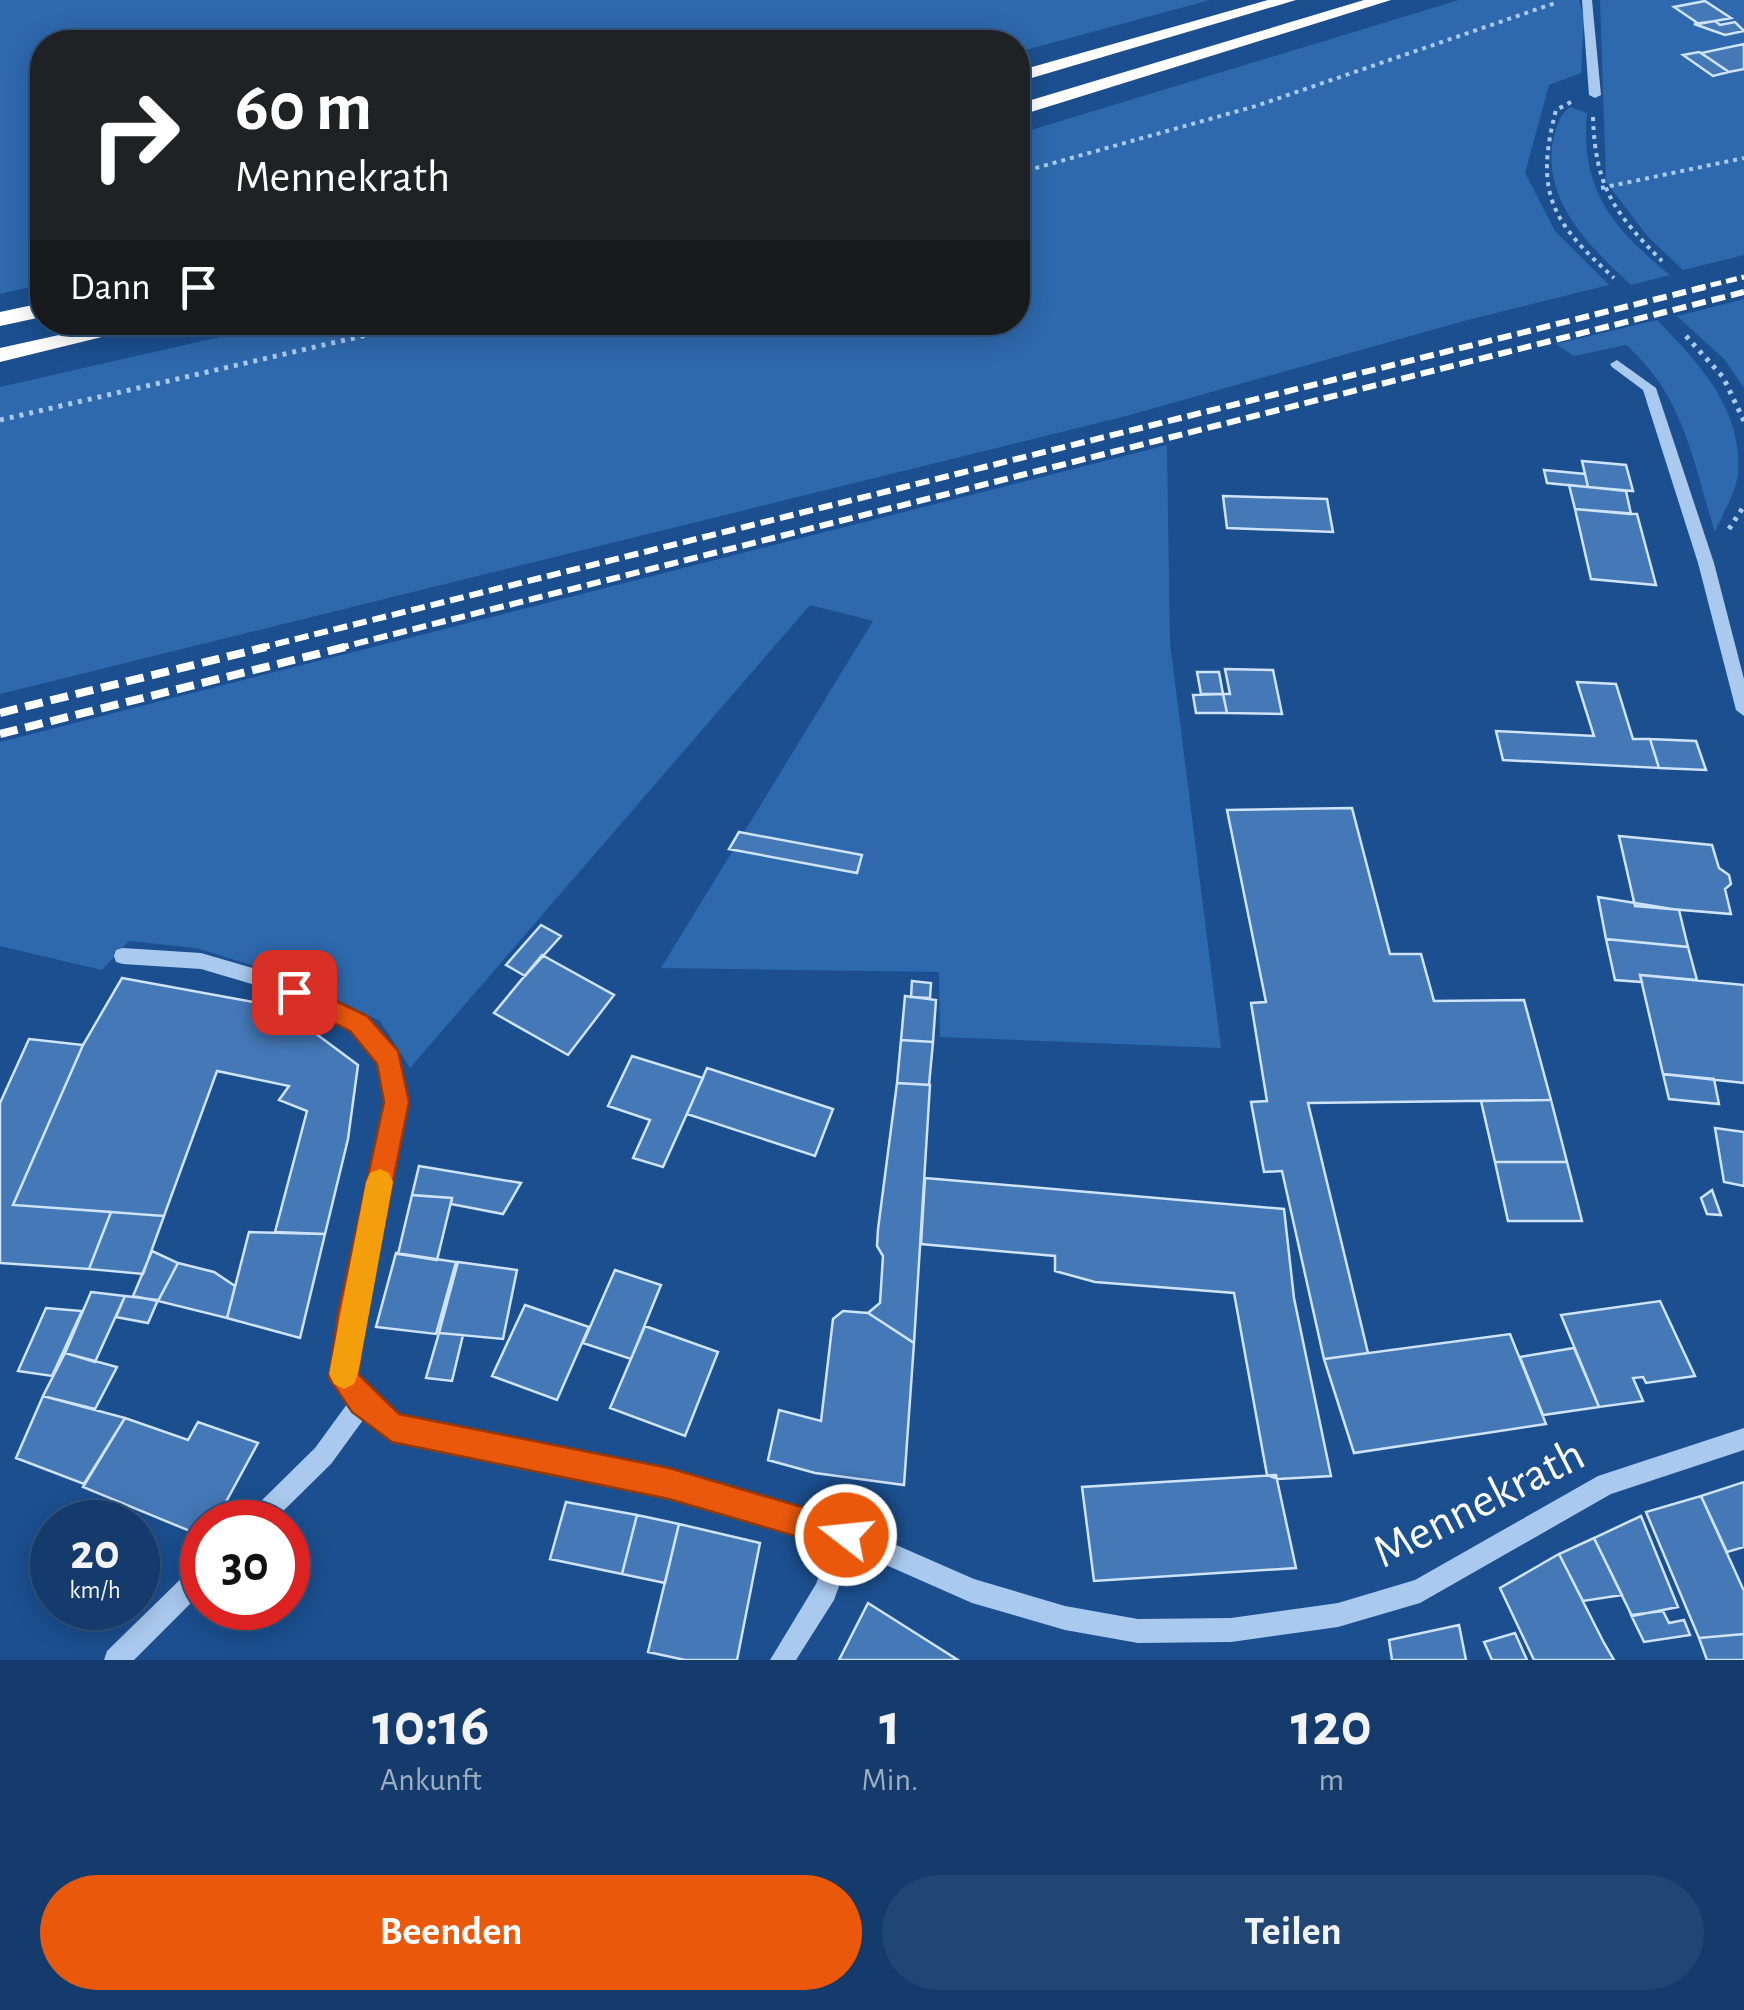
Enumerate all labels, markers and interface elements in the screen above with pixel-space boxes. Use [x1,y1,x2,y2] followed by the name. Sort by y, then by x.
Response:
[70,70,200,200] icon: right
[235,73,372,143] text: 60 m
[235,155,450,200] text: Mennekrath
[171,260,226,315] icon: arrive
[70,269,151,307] text: Dann
[252,950,337,1035] pin
[267,965,322,1020] icon: arrive
[1366,1430,1592,1578] street label: Mennekrath
[794,1483,898,1587] position arrow
[180,1500,310,1630] speed limit sign: 30
[70,1528,120,1578] text: 20
[69,1578,121,1603] text: km/h
[372,1696,489,1756] text: 10:16
[879,1696,901,1756] text: 1
[1291,1696,1372,1756] text: 120
[380,1764,482,1796] text: Ankunft
[862,1764,918,1796] text: Min.
[1318,1764,1344,1796] text: m
[40,1875,862,1990] button: Beenden
[882,1875,1704,1990] button: Teilen

